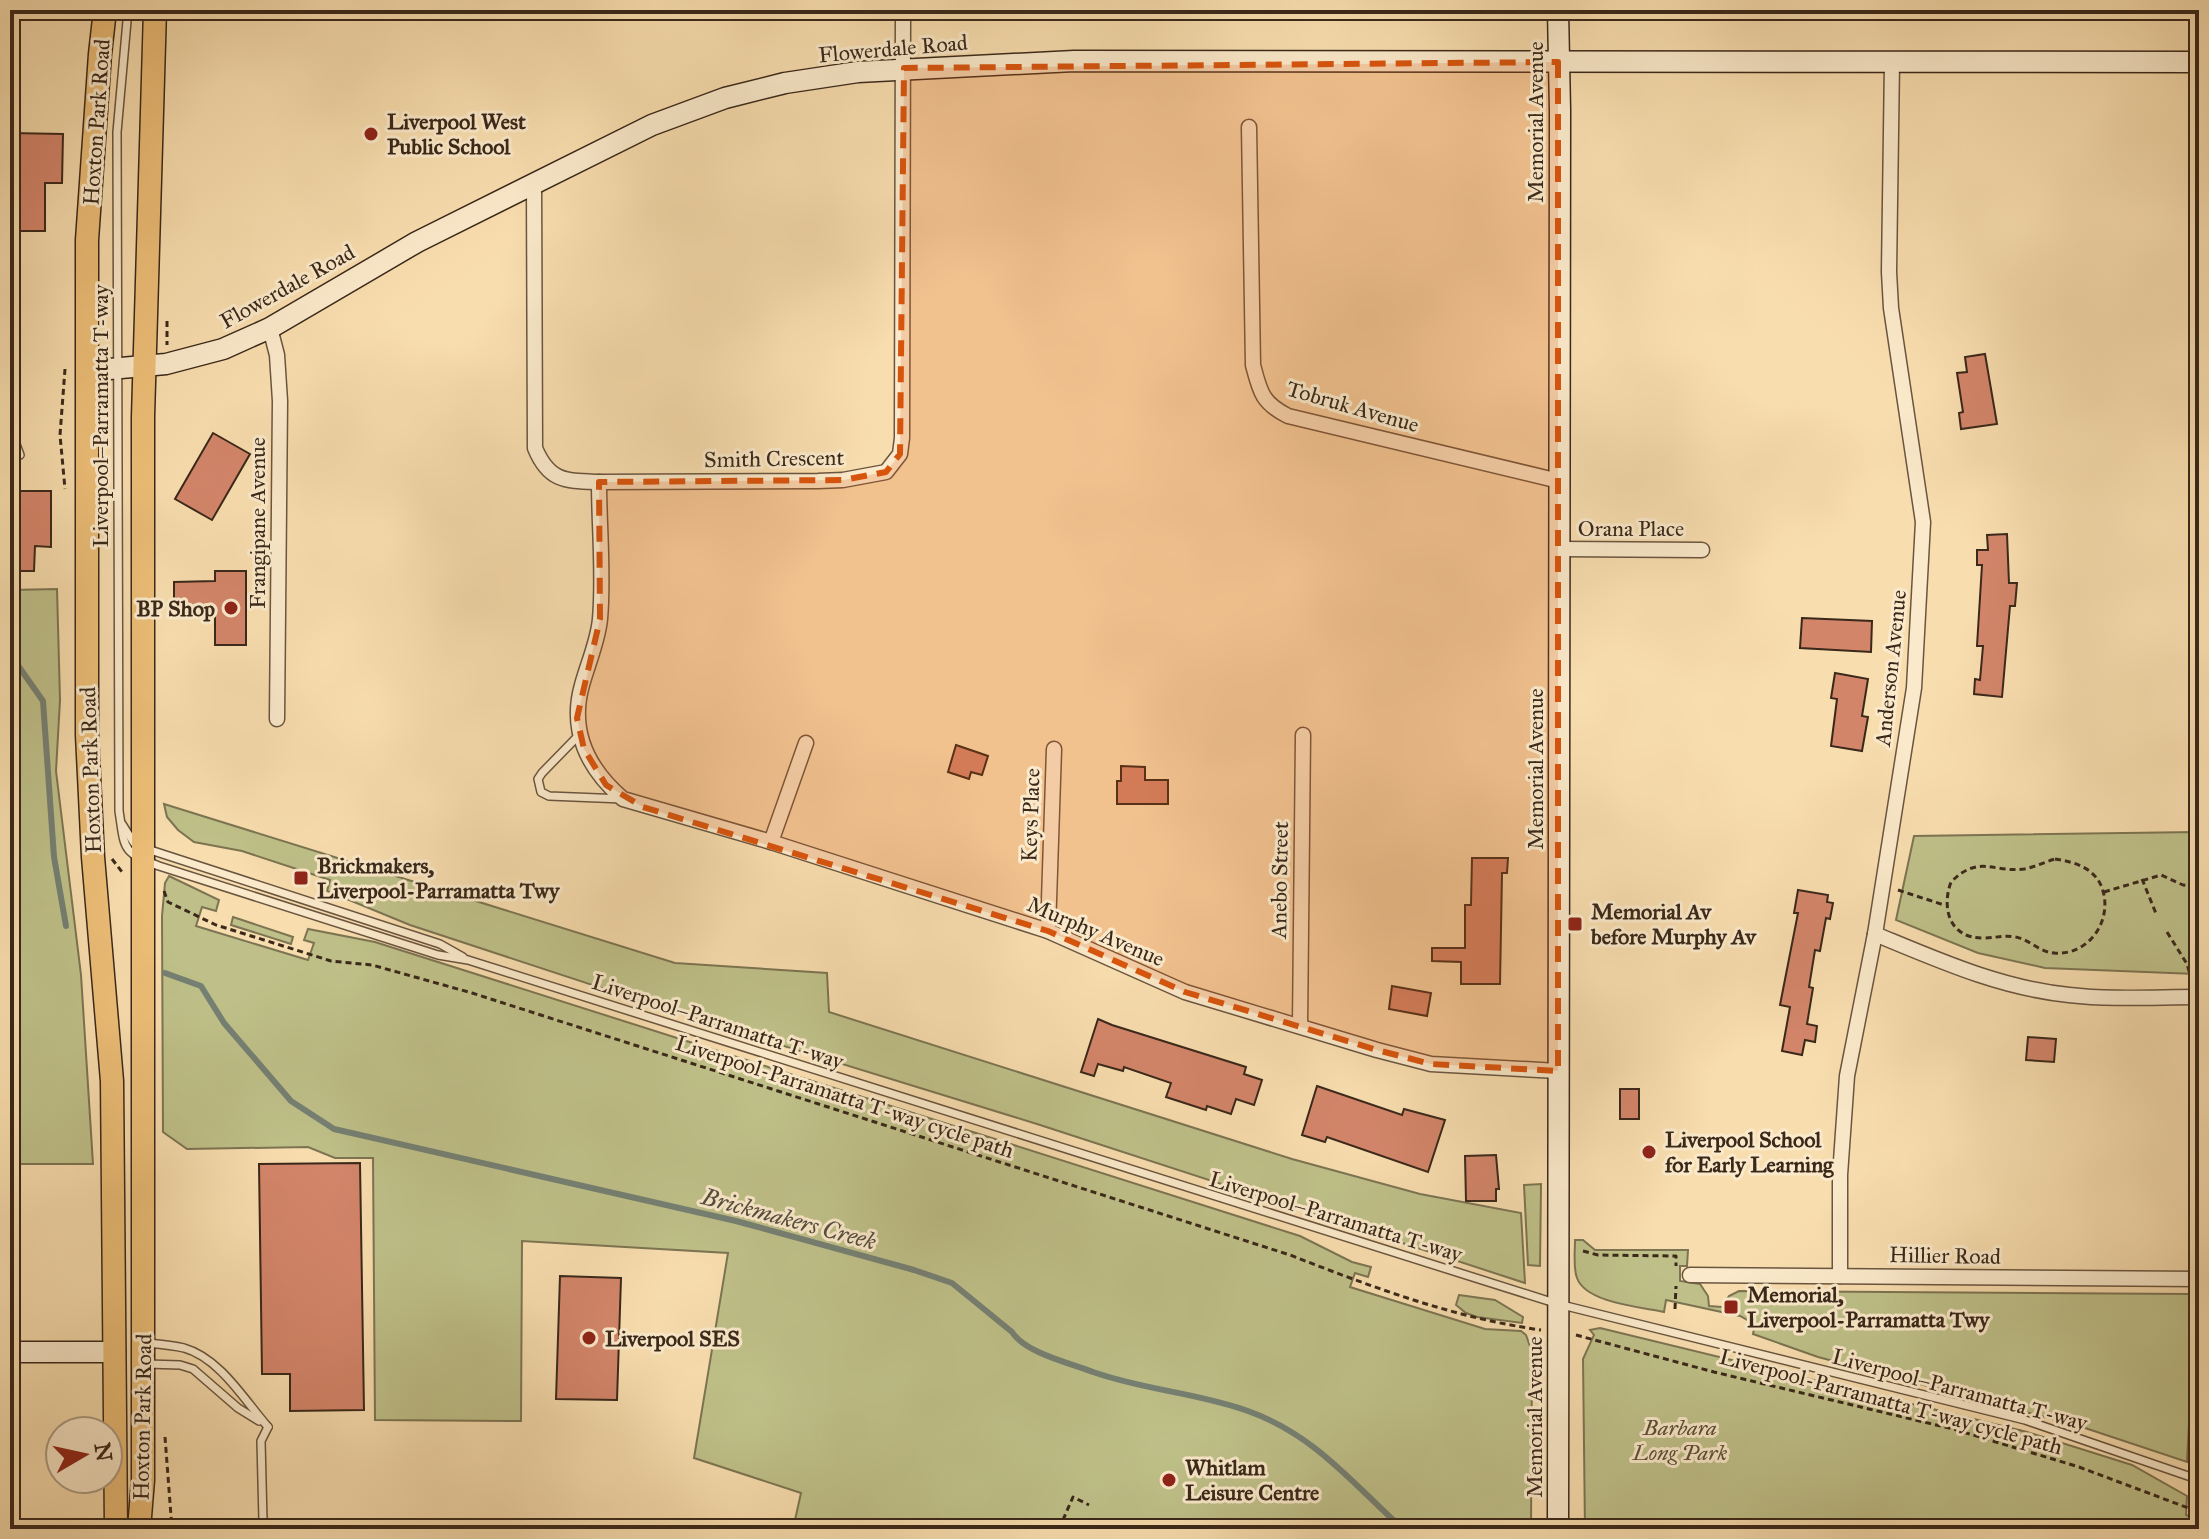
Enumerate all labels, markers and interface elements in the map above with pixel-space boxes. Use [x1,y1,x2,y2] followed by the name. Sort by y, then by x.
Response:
[817,29,969,68] street label: Flowerdale Road
[77,38,116,206] street label: Hoxton Park Road
[1522,41,1549,203] street label: Memorial Avenue
[387,108,526,160] place label: Liverpool West Public School
[362,125,380,143] marker: Liverpool West Public School
[215,238,359,335] street label: Flowerdale Road
[87,284,114,548] street label: Liverpool–Parramatta T-way
[1284,375,1422,438] street label: Tobruk Avenue
[244,437,271,609] street label: Frangipane Avenue
[704,444,845,473] street label: Smith Crescent
[1578,515,1684,542] street label: Orana Place
[1869,588,1912,749] street label: Anderson Avenue
[136,595,215,622] place label: BP Shop
[222,599,240,617] marker: BP Shop
[74,686,107,854] street label: Hoxton Park Road
[1522,688,1549,850] street label: Memorial Avenue
[1015,768,1046,862] street label: Keys Place
[1265,821,1294,940] street label: Anebo Street
[317,852,561,904] place label: Brickmakers, Liverpool-Parramatta Twy
[292,869,310,887] marker: Brickmakers, Liverpool-Parramatta Twy
[1023,890,1168,972] street label: Murphy Avenue
[1590,898,1757,950] place label: Memorial Av before Murphy Av
[1566,915,1584,933] marker: Memorial Av before Murphy Av
[589,968,848,1075] street label: Liverpool–Parramatta T-way
[672,1029,1017,1164] street label: Liverpool-Parramatta T-way cycle path
[1664,1126,1834,1178] place label: Liverpool School for Early Learning
[1640,1143,1658,1161] marker: Liverpool School for Early Learning
[1206,1165,1466,1268] street label: Liverpool–Parramatta T-way
[698,1181,880,1257] water label: Brickmakers Creek
[1889,1241,2001,1270] street label: Hillier Road
[1747,1281,1991,1333] place label: Memorial, Liverpool-Parramatta Twy
[1722,1298,1740,1316] marker: Memorial, Liverpool-Parramatta Twy
[605,1325,740,1352] place label: Liverpool SES
[580,1329,598,1347] marker: Liverpool SES
[128,1333,157,1501] street label: Hoxton Park Road
[1521,1336,1548,1498] street label: Memorial Avenue
[1829,1342,2091,1437] street label: Liverpool–Parramatta T-way
[1716,1343,2065,1460] street label: Liverpool-Parramatta T-way cycle path
[1632,1414,1727,1466] park label: Barbara Long Park
[44,1415,124,1495] north arrow
[88,1441,118,1464] text: N
[1185,1454,1319,1506] place label: Whitlam Leisure Centre
[1160,1471,1178,1489] marker: Whitlam Leisure Centre

